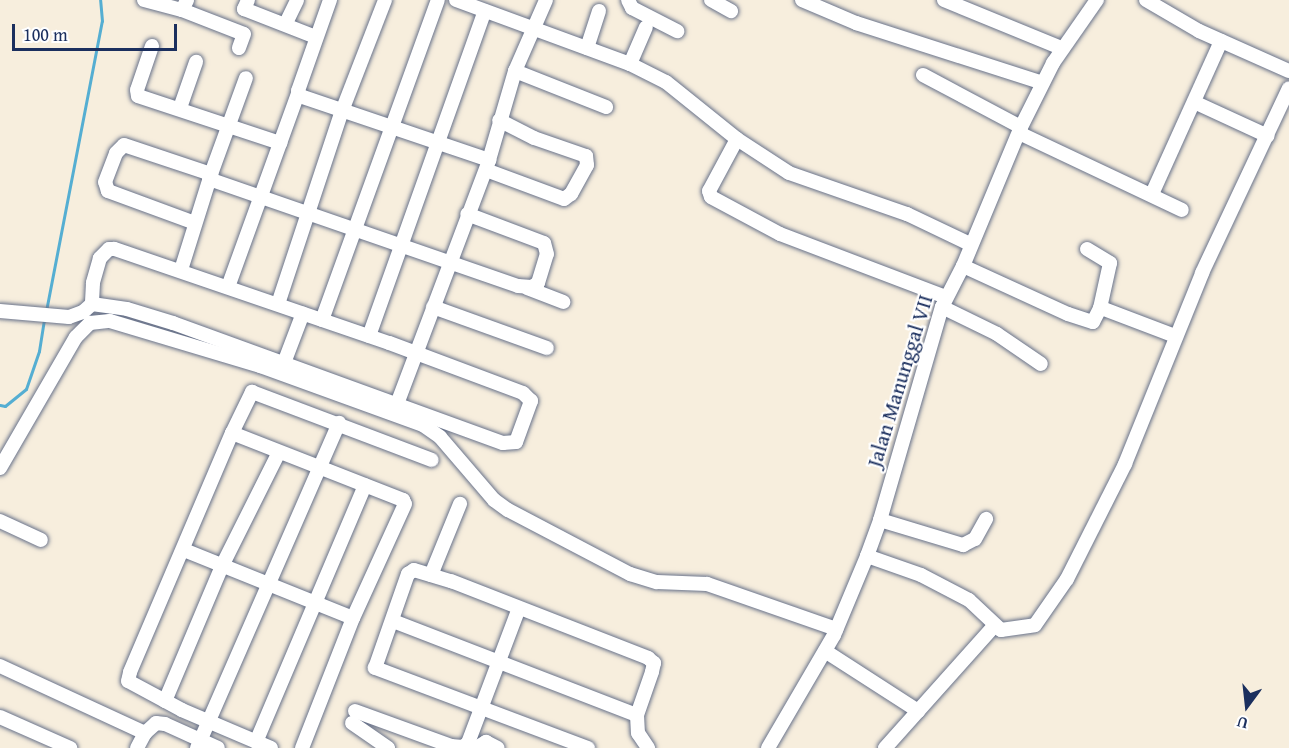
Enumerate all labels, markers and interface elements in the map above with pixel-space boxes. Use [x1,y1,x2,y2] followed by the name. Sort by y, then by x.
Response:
[15,12,180,50] scale bar
[23,21,68,48] text: 100 m
[862,292,938,470] street label: Jalan Manunggal VII
[1217,676,1277,736] north arrow
[1234,710,1251,736] text: U

